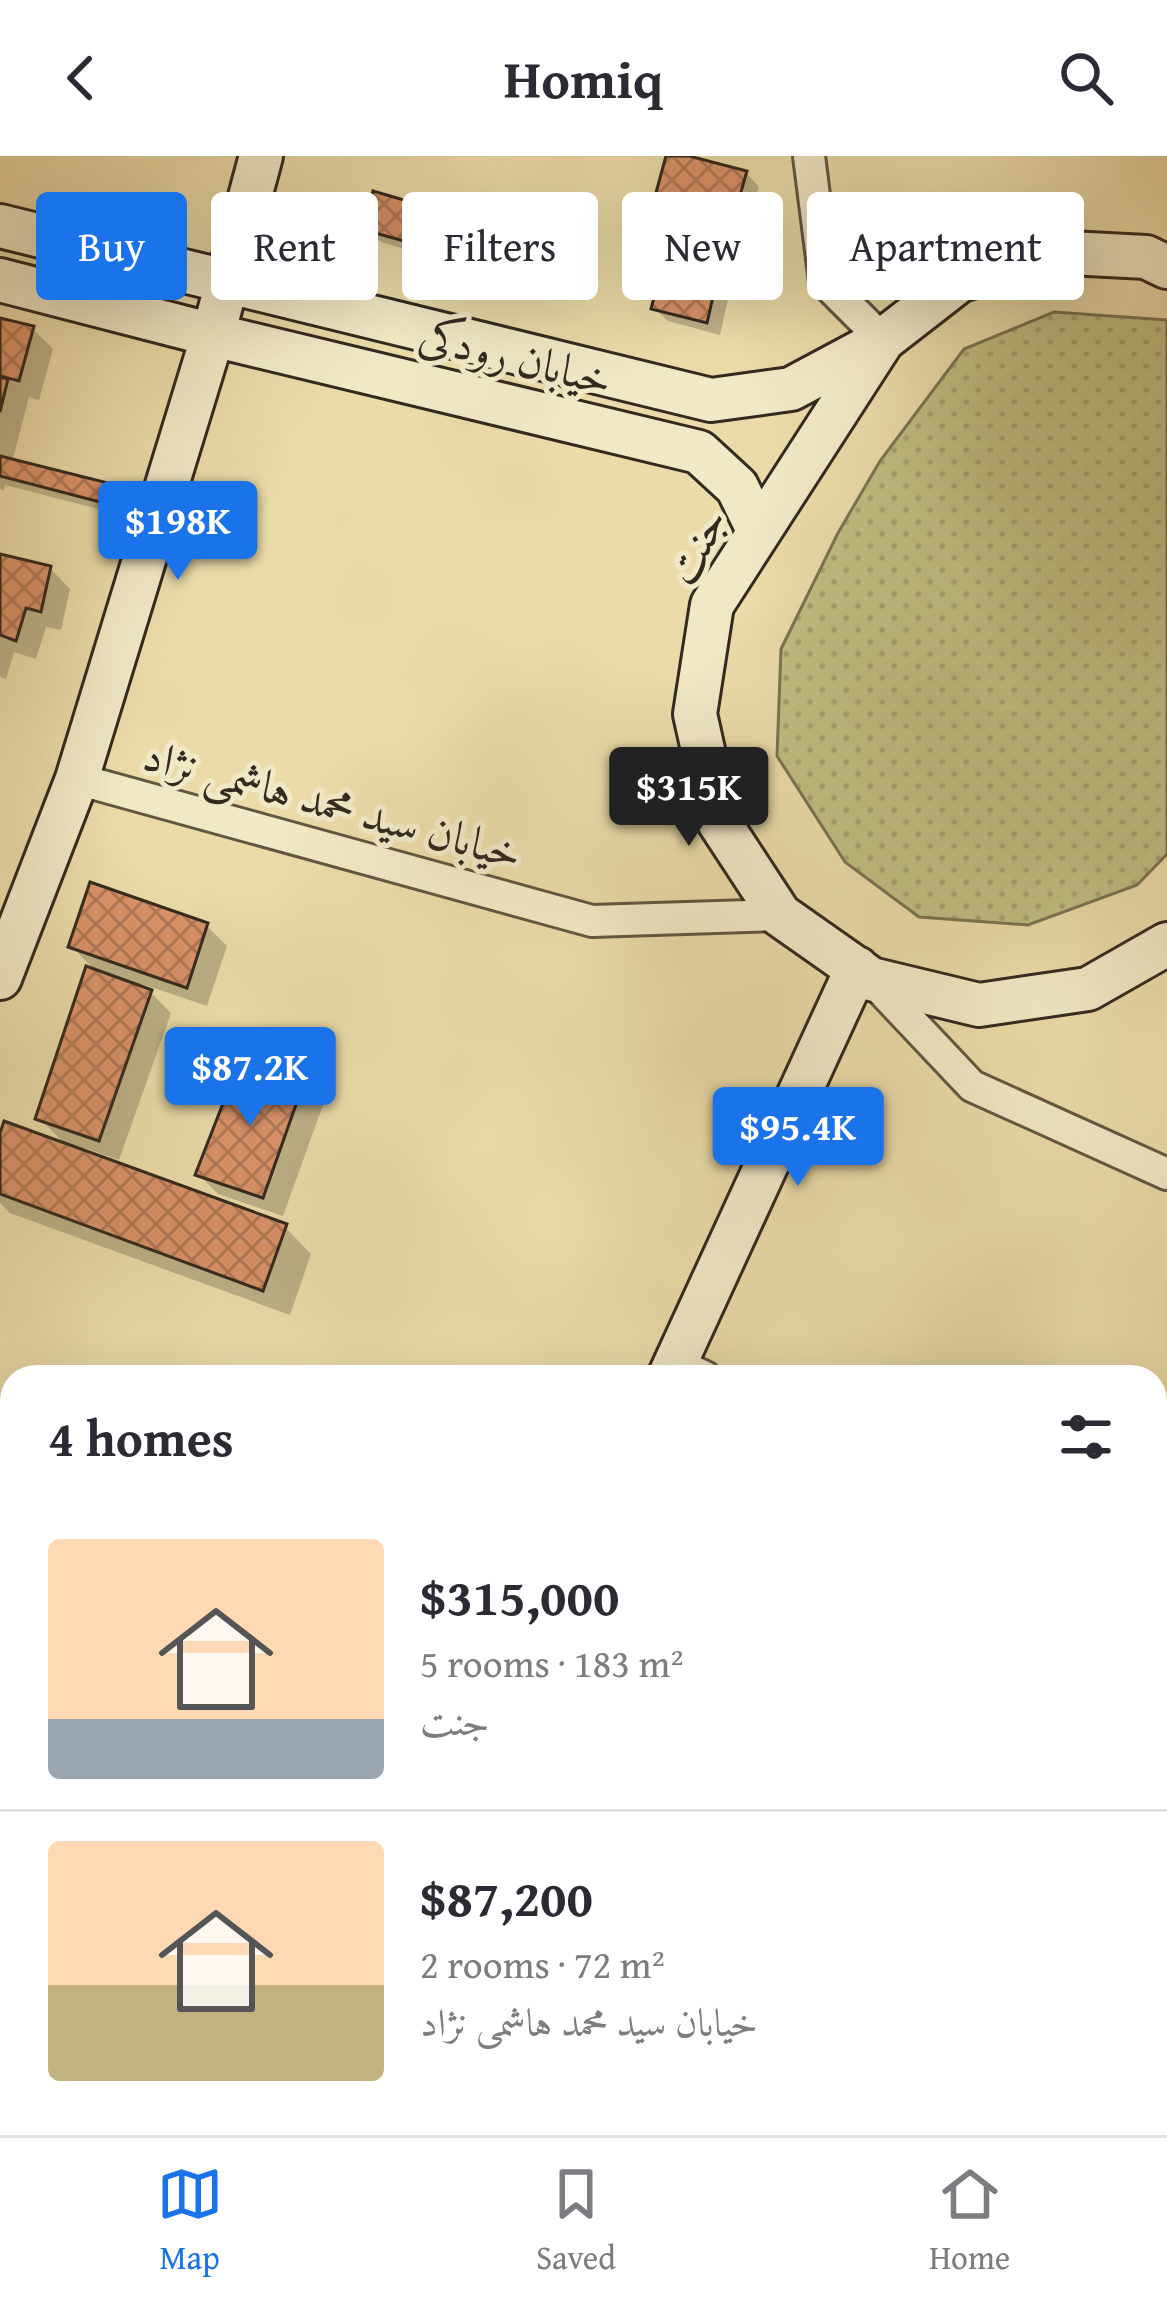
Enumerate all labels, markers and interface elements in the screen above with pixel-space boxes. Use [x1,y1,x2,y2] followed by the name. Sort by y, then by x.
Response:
[504,39,663,118] text: Homiq
[48,45,114,111] icon: back
[1053,45,1119,111] icon: search
[36,192,187,300] chip: Buy
[211,192,378,300] chip: Rent
[402,192,598,300] chip: Filters
[622,192,783,300] chip: New
[807,192,1084,300] chip: Apartment
[413,301,619,411] street label: خیابان رودکی
[94,481,262,583] pin: $198K
[125,491,231,548] text: $198K
[647,494,743,596] street label: جنت
[136,721,530,885] street label: خیابان سید محمد هاشمی نژاد
[605,747,773,849] pin: $315K
[636,757,742,814] text: $315K
[152,1027,348,1129] pin: $87.2K
[192,1037,308,1094] text: $87.2K
[700,1087,896,1189] pin: $95.4K
[740,1097,856,1154] text: $95.4K
[48,1400,234,1475] text: 4 homes
[1053,1404,1119,1470] icon: filters
[420,1559,619,1634] text: $315,000
[144,1587,288,1731] icon: home
[420,1634,684,1691] text: 5 rooms · 183 m²
[420,1692,490,1749] text: جنت
[420,1860,593,1935] text: $87,200
[144,1889,288,2033] icon: home
[420,1935,665,1992] text: 2 rooms · 72 m²
[420,1993,758,2050] text: خیابان سید محمد هاشمی نژاد
[157,2161,223,2281] tab: Map
[536,2161,616,2281] tab: Saved
[929,2161,1010,2281] tab: Home

